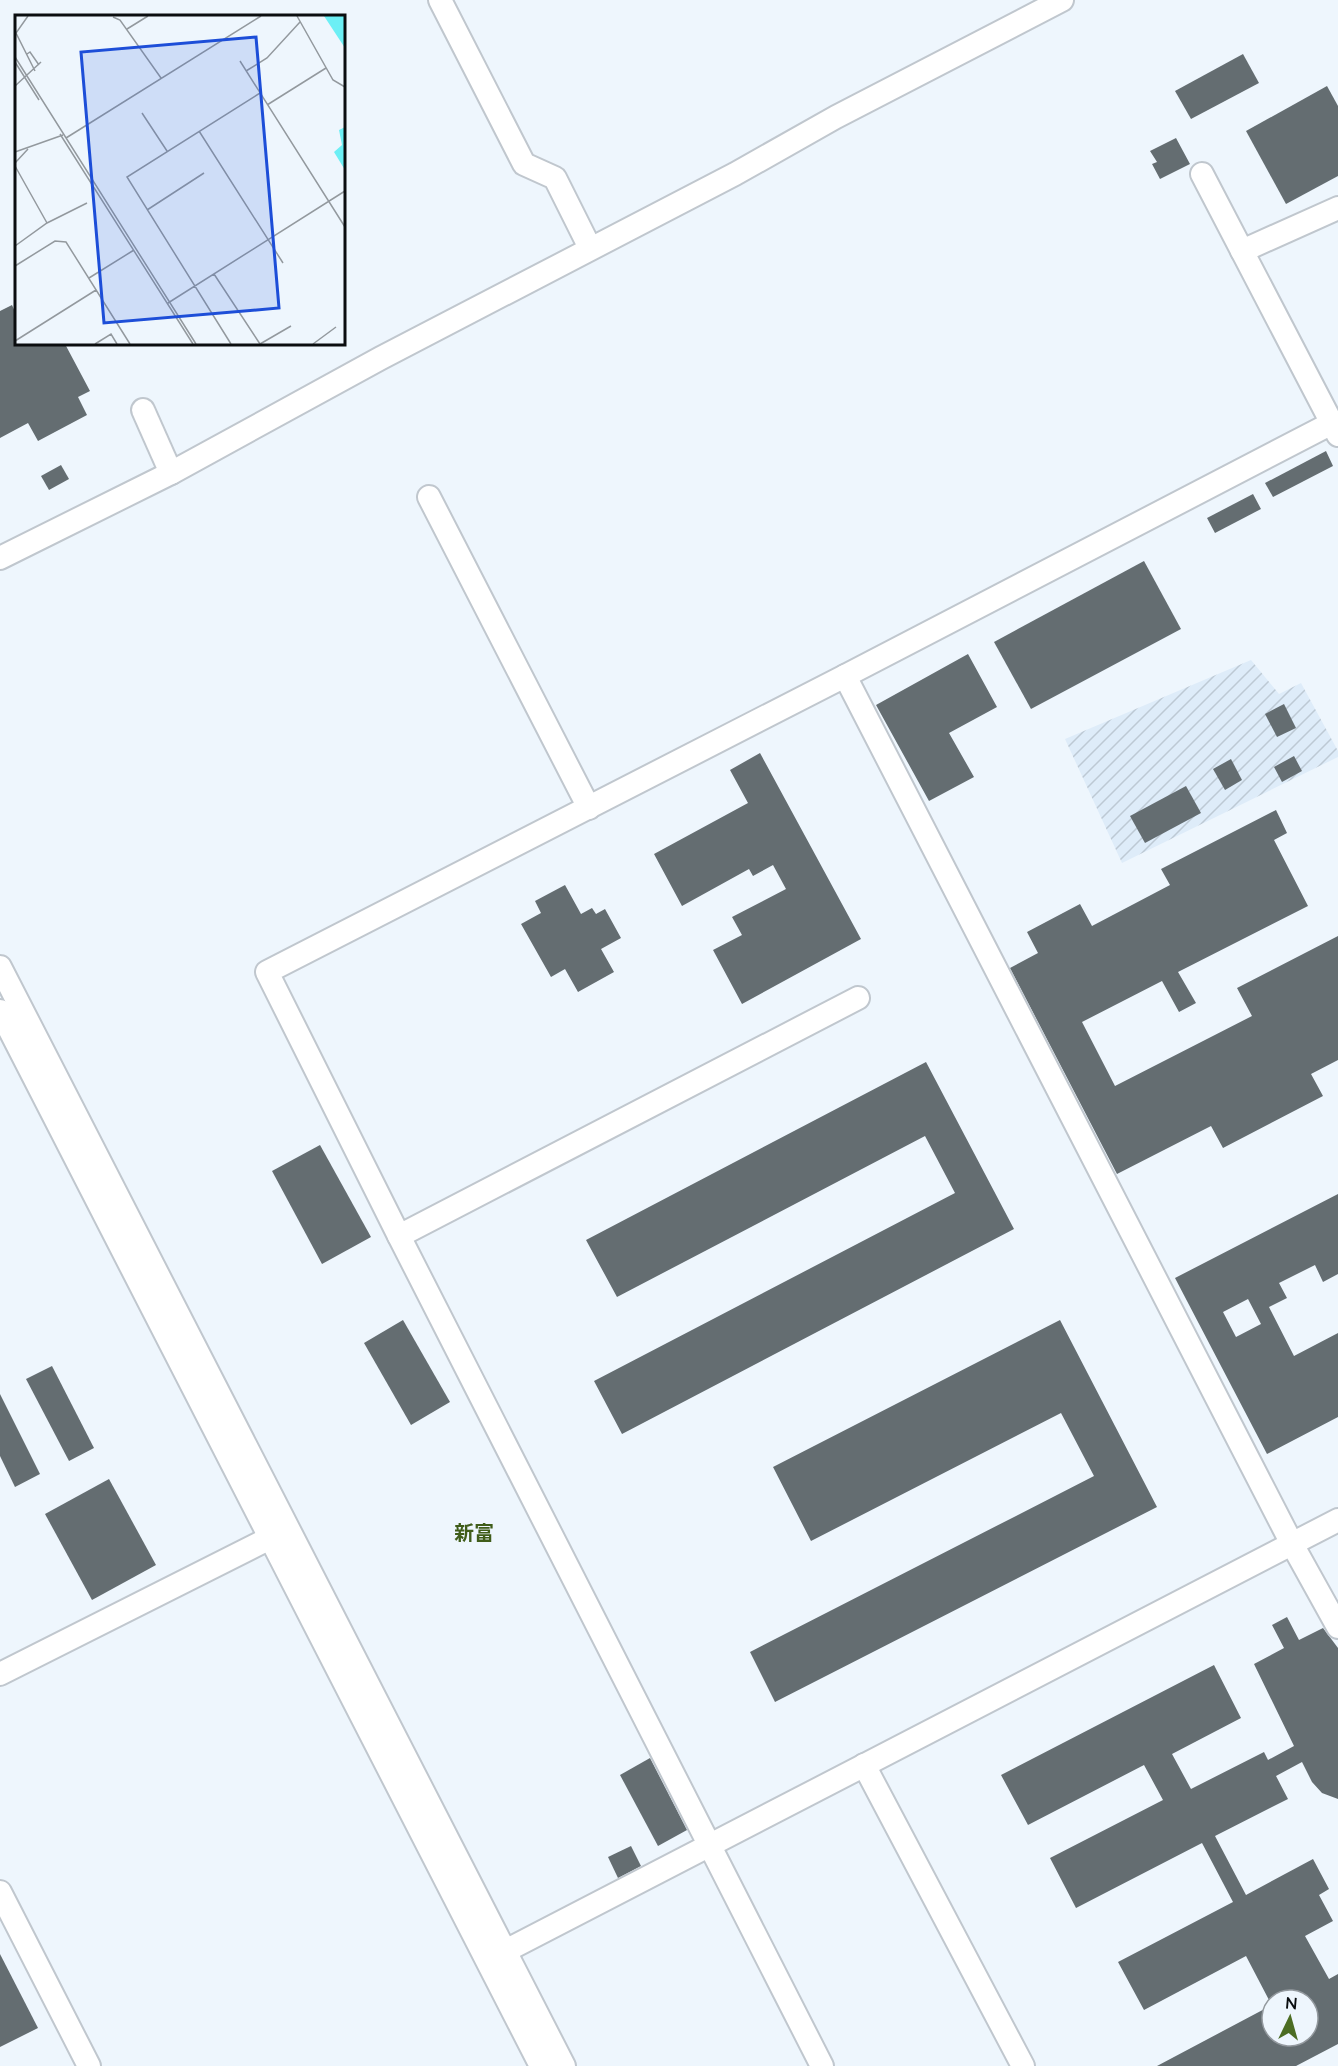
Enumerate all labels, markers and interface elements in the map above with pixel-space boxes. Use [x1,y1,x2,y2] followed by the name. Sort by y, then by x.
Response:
[15,15,345,345] inset map
[454,1520,494,1544] district label: 新富
[1260,1988,1320,2048] north arrow
[1284,1993,1298,2013] text: N

